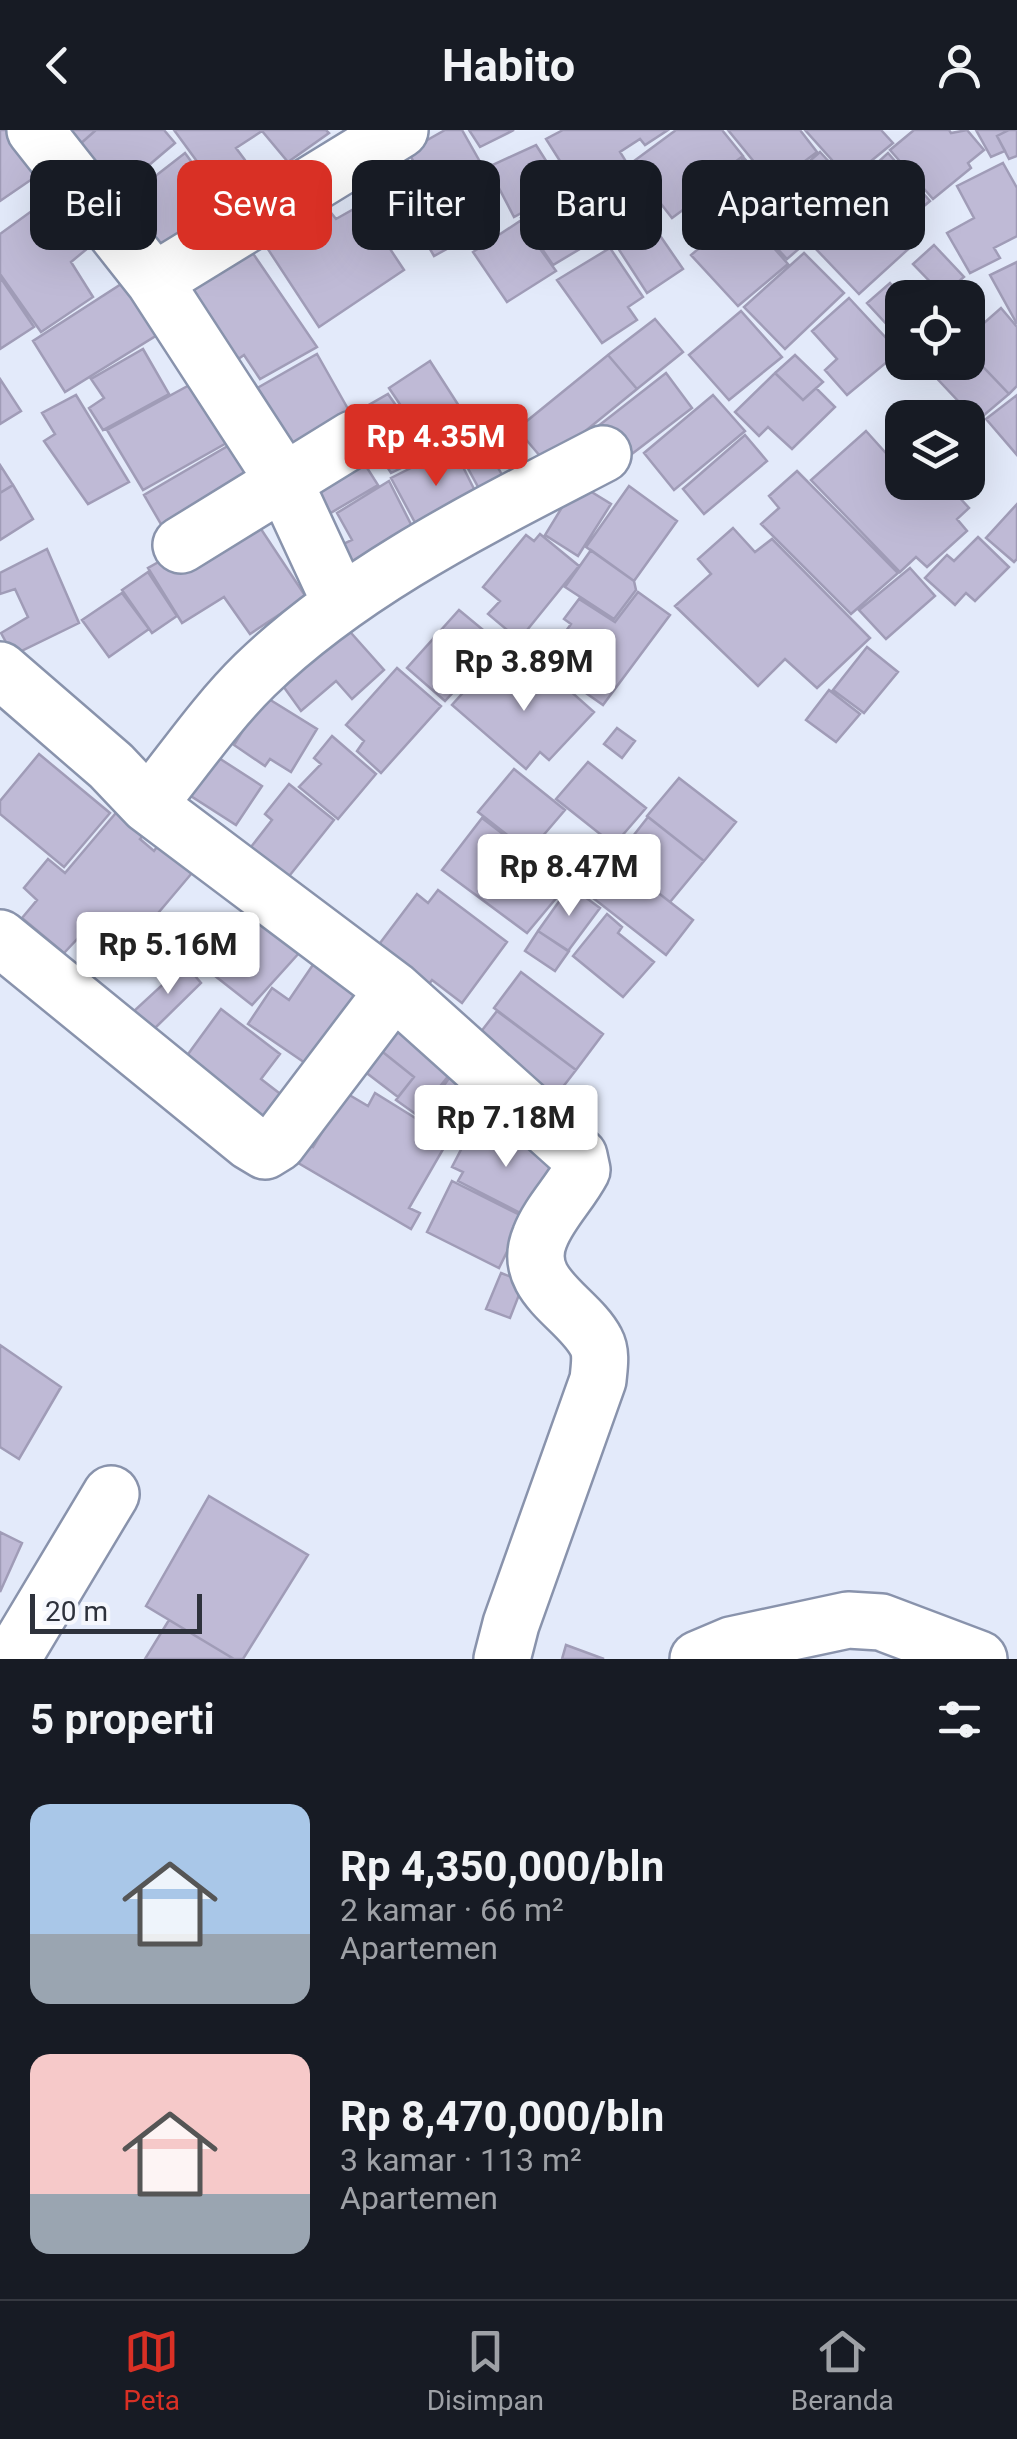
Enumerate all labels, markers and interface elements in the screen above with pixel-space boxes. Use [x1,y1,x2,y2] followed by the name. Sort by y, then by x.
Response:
[30,38,85,93] icon: back
[932,38,987,93] icon: person
[442,39,575,92] text: Habito
[30,160,157,250] chip: Beli
[177,160,332,250] chip: Sewa
[352,160,500,250] chip: Filter
[520,160,662,250] chip: Baru
[682,160,925,250] chip: Apartemen
[885,280,985,500] map controls
[885,280,985,380] button: locate
[885,400,985,500] button: layers
[333,404,539,489] pin: Rp 4.35M
[367,417,505,455] text: Rp 4.35M
[421,629,627,714] pin: Rp 3.89M
[455,642,593,680] text: Rp 3.89M
[466,834,672,919] pin: Rp 8.47M
[500,847,638,885] text: Rp 8.47M
[65,912,271,997] pin: Rp 5.16M
[99,925,237,963] text: Rp 5.16M
[403,1085,609,1170] pin: Rp 7.18M
[437,1098,575,1136] text: Rp 7.18M
[30,1589,202,1634] scale bar
[45,1595,108,1628] text: 20 m
[932,1692,987,1747] icon: filters
[30,1695,215,1744] text: 5 properti
[340,1842,664,1891] text: Rp 4,350,000/bln
[110,1844,230,1964] icon: home
[340,1891,564,1929] text: 2 kamar · 66 m²
[340,1929,498,1967] text: Apartemen
[340,2092,664,2141] text: Rp 8,470,000/bln
[110,2094,230,2214] icon: home
[340,2141,582,2179] text: 3 kamar · 113 m²
[340,2179,498,2217] text: Apartemen
[123,2324,180,2417] tab: Peta
[427,2324,544,2417] tab: Disimpan
[791,2324,894,2417] tab: Beranda

